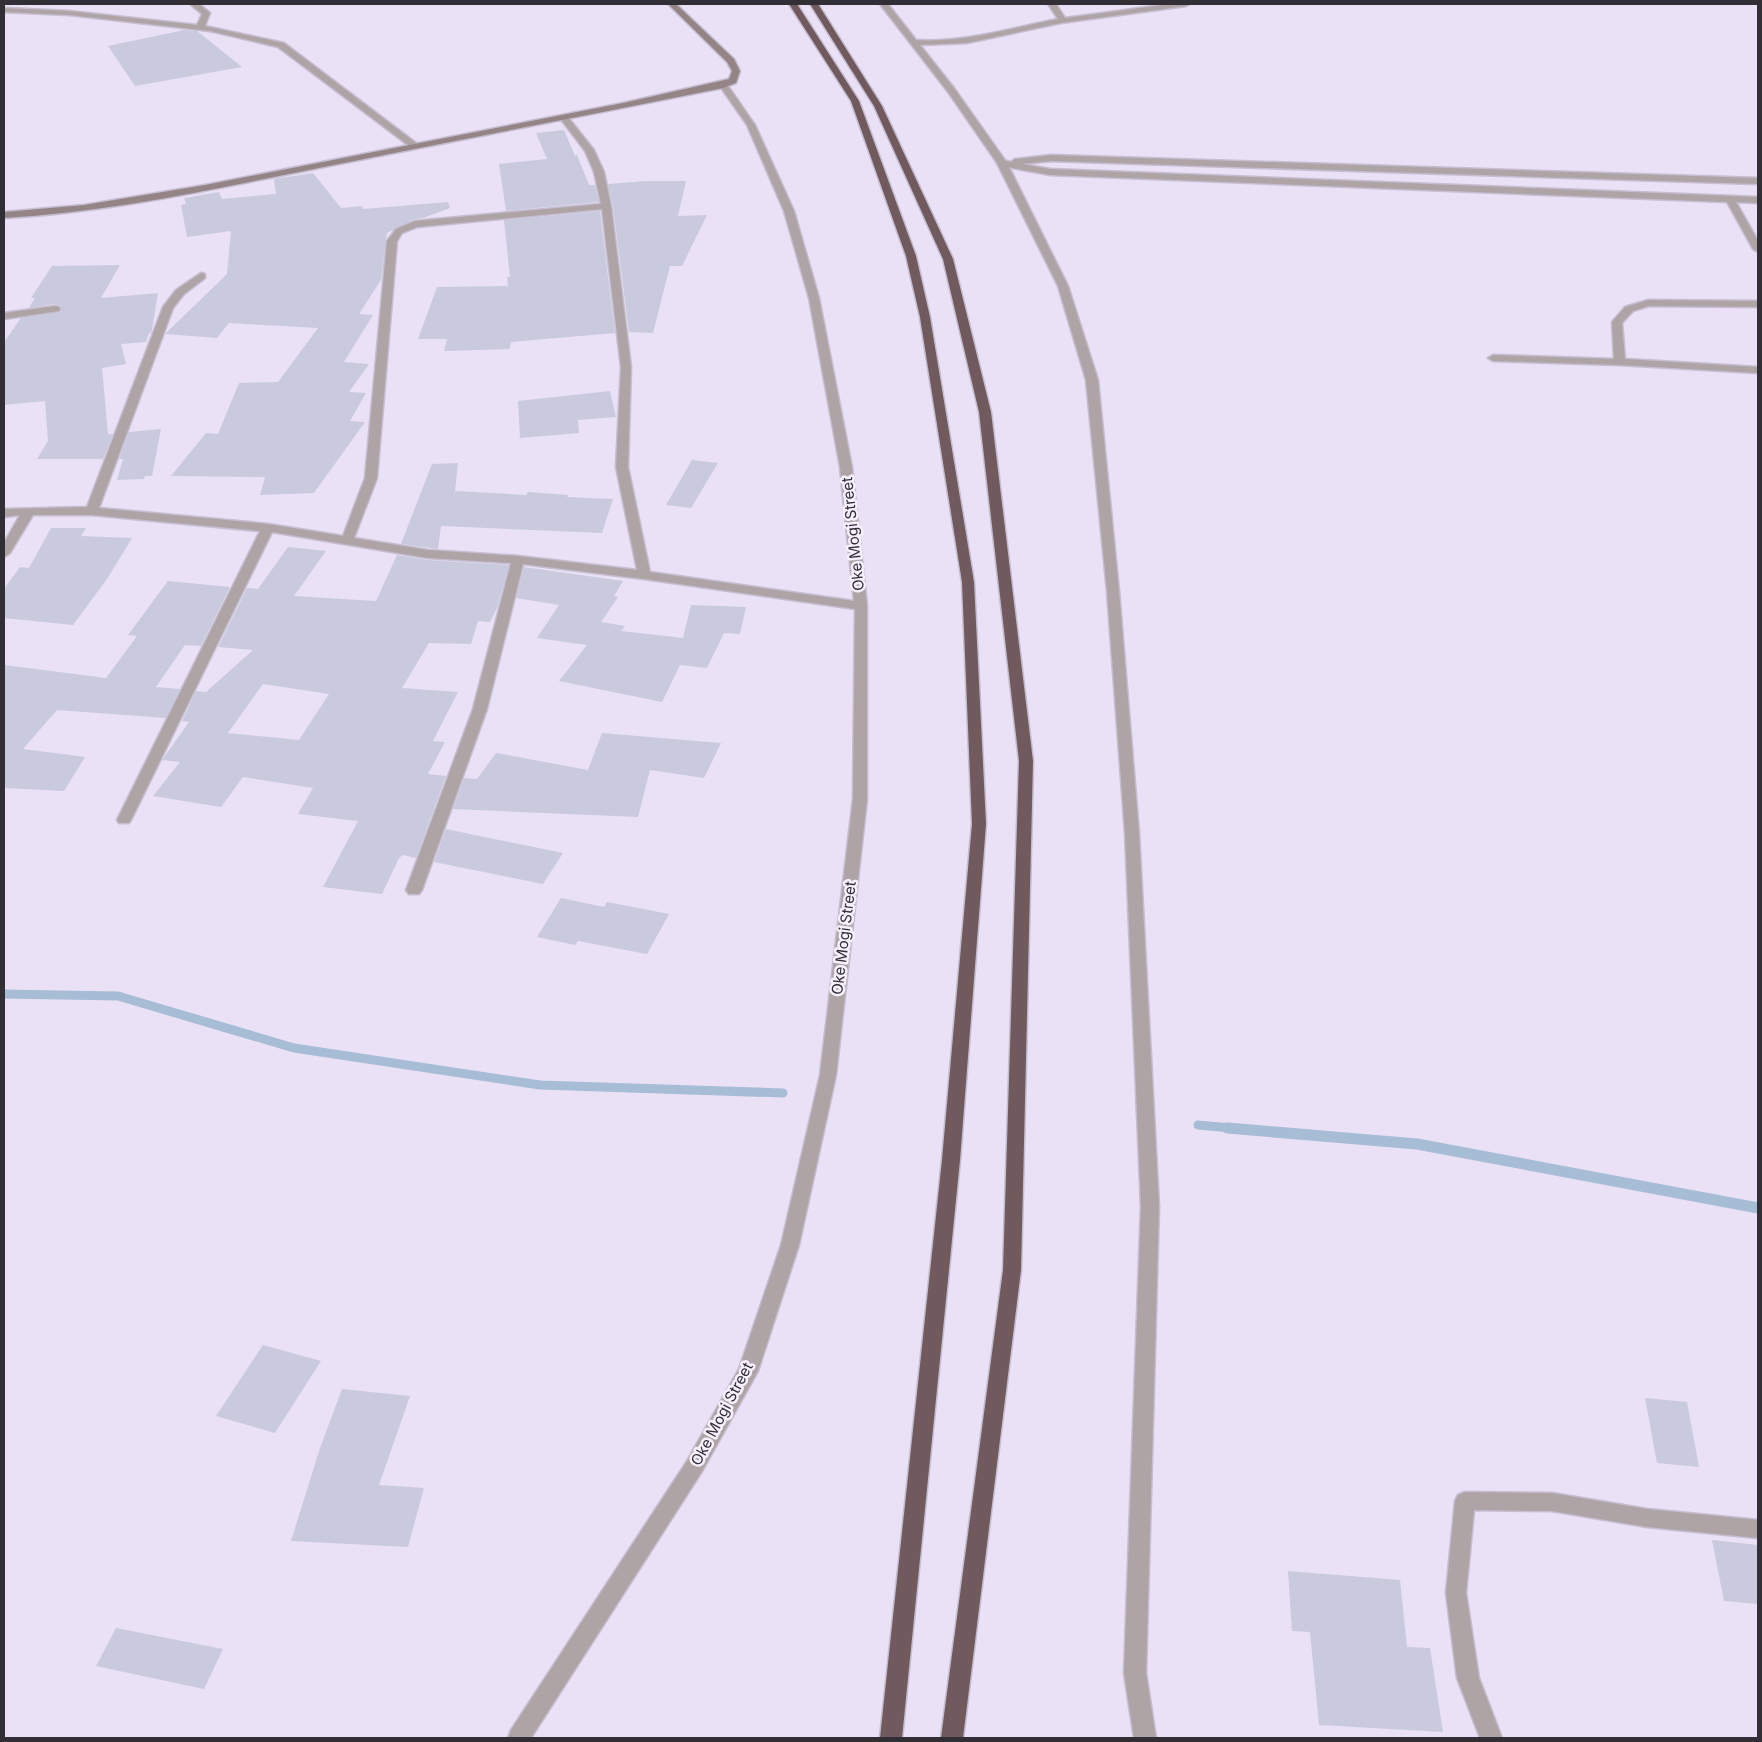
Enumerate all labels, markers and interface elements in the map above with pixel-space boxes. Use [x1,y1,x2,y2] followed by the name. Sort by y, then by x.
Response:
[837,476,868,592] street label: Oke Mogi Street
[827,880,860,996] street label: Oke Mogi Street
[686,1359,757,1469] street label: Oke Mogi Street

